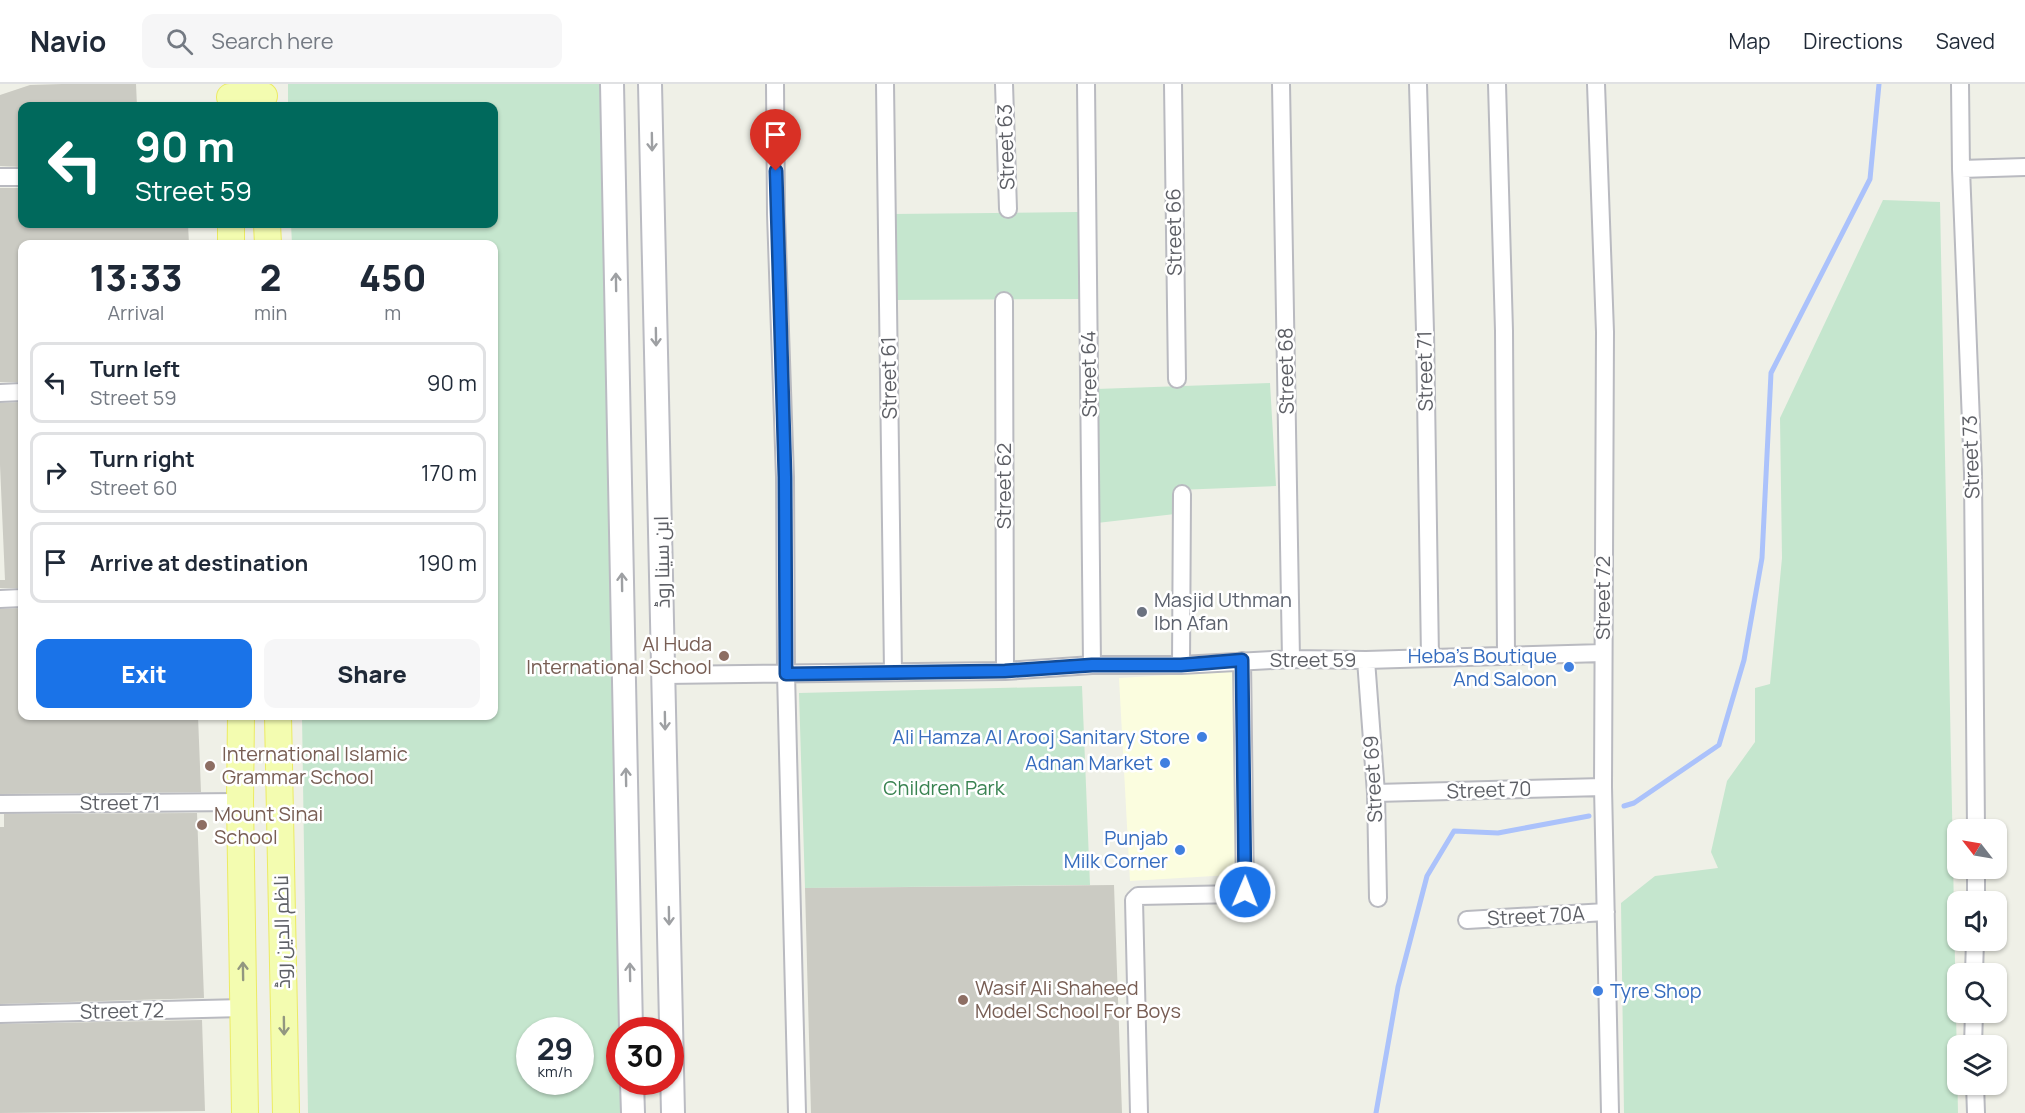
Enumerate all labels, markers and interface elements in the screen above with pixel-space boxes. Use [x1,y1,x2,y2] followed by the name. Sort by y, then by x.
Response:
[142,14,562,68] search box
[30,22,106,60] text: Navio
[163,25,196,58] icon: search
[211,26,334,56] text: Search here
[1729,27,1770,55] text: Map
[1803,27,1903,55] text: Directions
[1936,27,1995,55] text: Saved
[991,103,1020,191] street label: Street 63
[750,109,801,171] pin
[135,117,235,175] text: 90 m
[759,118,792,151] icon: arrive
[36,126,114,204] icon: left
[646,132,658,152] one-way arrow
[135,172,252,209] text: Street 59
[1159,188,1188,276] street label: Street 66
[89,253,182,302] text: 13:33
[260,253,282,302] text: 2
[359,253,427,302] text: 450
[610,273,622,293] one-way arrow
[107,299,165,326] text: Arrival
[254,299,287,326] text: min
[384,299,401,326] text: m
[651,327,662,347] one-way arrow
[1271,327,1300,415] street label: Street 68
[1074,330,1103,418] street label: Street 64
[1410,330,1439,412] street label: Street 71
[874,336,903,420] street label: Street 61
[90,354,180,384] text: Turn left
[39,366,72,399] icon: left
[427,368,477,398] text: 90 m
[90,384,177,411] text: Street 59
[1956,415,1985,499] street label: Street 73
[990,443,1017,529] street label: Street 62
[90,444,195,474] text: Turn right
[39,456,72,489] icon: right
[421,458,477,488] text: 170 m
[90,474,177,501] text: Street 60
[647,515,676,609] street label: ابن سینا روڈ
[39,546,72,579] icon: arrive
[90,548,308,578] text: Arrive at destination
[418,548,477,578] text: 190 m
[1589,556,1616,640] street label: Street 72
[617,573,628,593] one-way arrow
[1154,586,1292,636] place label: Masjid Uthman Ibn Afan
[1135,605,1149,619] marker: Masjid Uthman Ibn Afan
[526,630,712,680] place label: Al Huda International School
[36,639,252,708] button: Exit
[264,639,480,708] button: Share
[1408,642,1557,692] place label: Heba’s Boutique And Saloon
[1270,646,1356,673] street label: Street 59
[717,649,731,663] marker: Al Huda International School
[1562,660,1576,674] marker: Heba’s Boutique And Saloon
[659,711,671,731] one-way arrow
[892,723,1190,750] place label: Ali Hamza Al Arooj Sanitary Store
[1195,730,1209,744] marker: Ali Hamza Al Arooj Sanitary Store
[1357,735,1388,823] street label: Street 69
[222,740,408,790] place label: International Islamic Grammar School
[1025,749,1153,776] place label: Adnan Market
[1158,756,1172,770] marker: Adnan Market
[203,759,217,773] marker: International Islamic Grammar School
[620,768,632,788] one-way arrow
[883,774,1006,801] park label: Children Park
[1446,775,1532,804] street label: Street 70
[80,789,160,816] street label: Street 71
[214,800,323,850] place label: Mount Sinai School
[195,818,209,832] marker: Mount Sinai School
[1947,819,2007,879] north arrow
[1947,819,2007,1095] map controls
[1064,824,1168,874] place label: Punjab Milk Corner
[1173,843,1187,857] marker: Punjab Milk Corner
[1213,860,1277,924] position arrow
[267,875,297,989] street label: ناظم الدین روڈ
[1947,891,2007,951] button: sound
[1487,899,1586,932] street label: Street 70A
[663,906,675,926] one-way arrow
[237,961,249,981] one-way arrow
[624,963,636,983] one-way arrow
[1947,963,2007,1023] button: search
[975,974,1181,1024] place label: Wasif Ali Shaheed Model School For Boys
[1610,977,1702,1004] place label: Tyre Shop
[1591,984,1605,998] marker: Tyre Shop
[956,993,970,1007] marker: Wasif Ali Shaheed Model School For Boys
[80,996,164,1025] street label: Street 72
[279,1015,290,1035] one-way arrow
[606,1017,684,1095] speed limit sign: 30
[537,1028,573,1069] text: 29
[1947,1035,2007,1095] button: layers
[538,1061,572,1082] text: km/h

